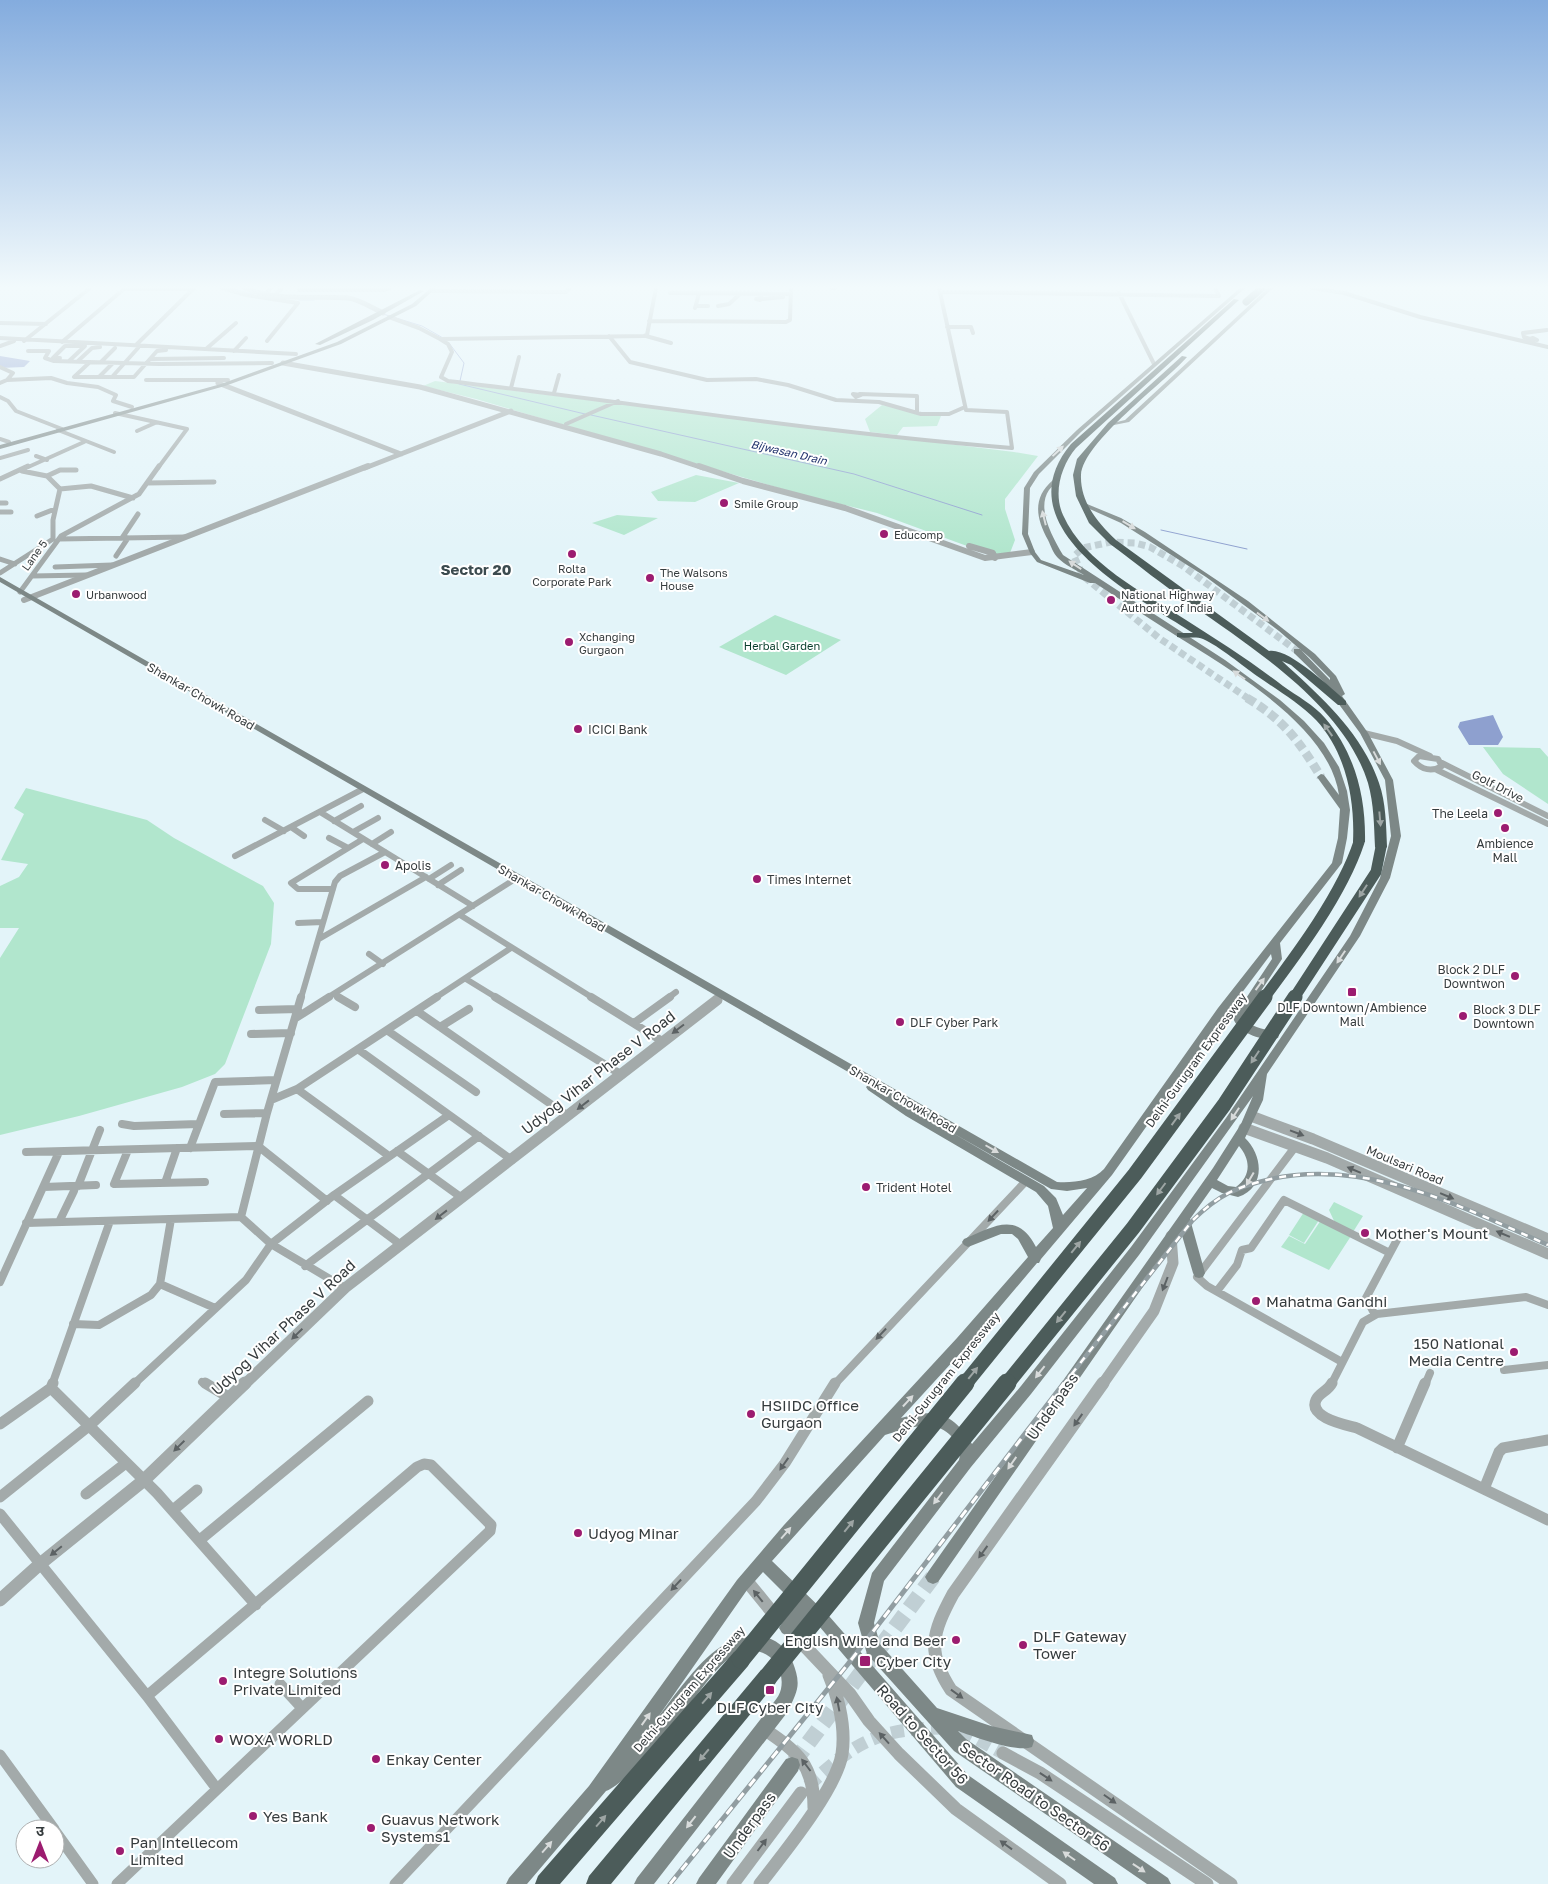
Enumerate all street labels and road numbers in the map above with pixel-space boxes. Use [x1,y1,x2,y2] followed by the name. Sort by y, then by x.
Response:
[18,537,50,573] street label: Lane 5
[144,659,258,733] street label: Shankar Chowk Road
[1469,767,1527,805] street label: Golf Drive
[495,861,609,935] street label: Shankar Chowk Road
[1142,990,1250,1130] street label: Delhi-Gurugram Expressway
[518,1006,678,1138] street label: Udyog Vihar Phase V Road
[846,1062,960,1136] street label: Shankar Chowk Road
[1364,1142,1446,1188] street label: Moulsari Road
[207,1256,359,1398] street label: Udyog Vihar Phase V Road
[889,1309,1003,1445] street label: Delhi-Gurugram Expressway
[1022,1369,1082,1443] street label: Underpass
[630,1622,748,1755] street label: Delhi-Gurugram Expressway
[873,1680,973,1788] street label: Road to Sector 56
[956,1737,1114,1855] street label: Sector Road to Sector 56
[719,1788,779,1862] street label: Underpass

